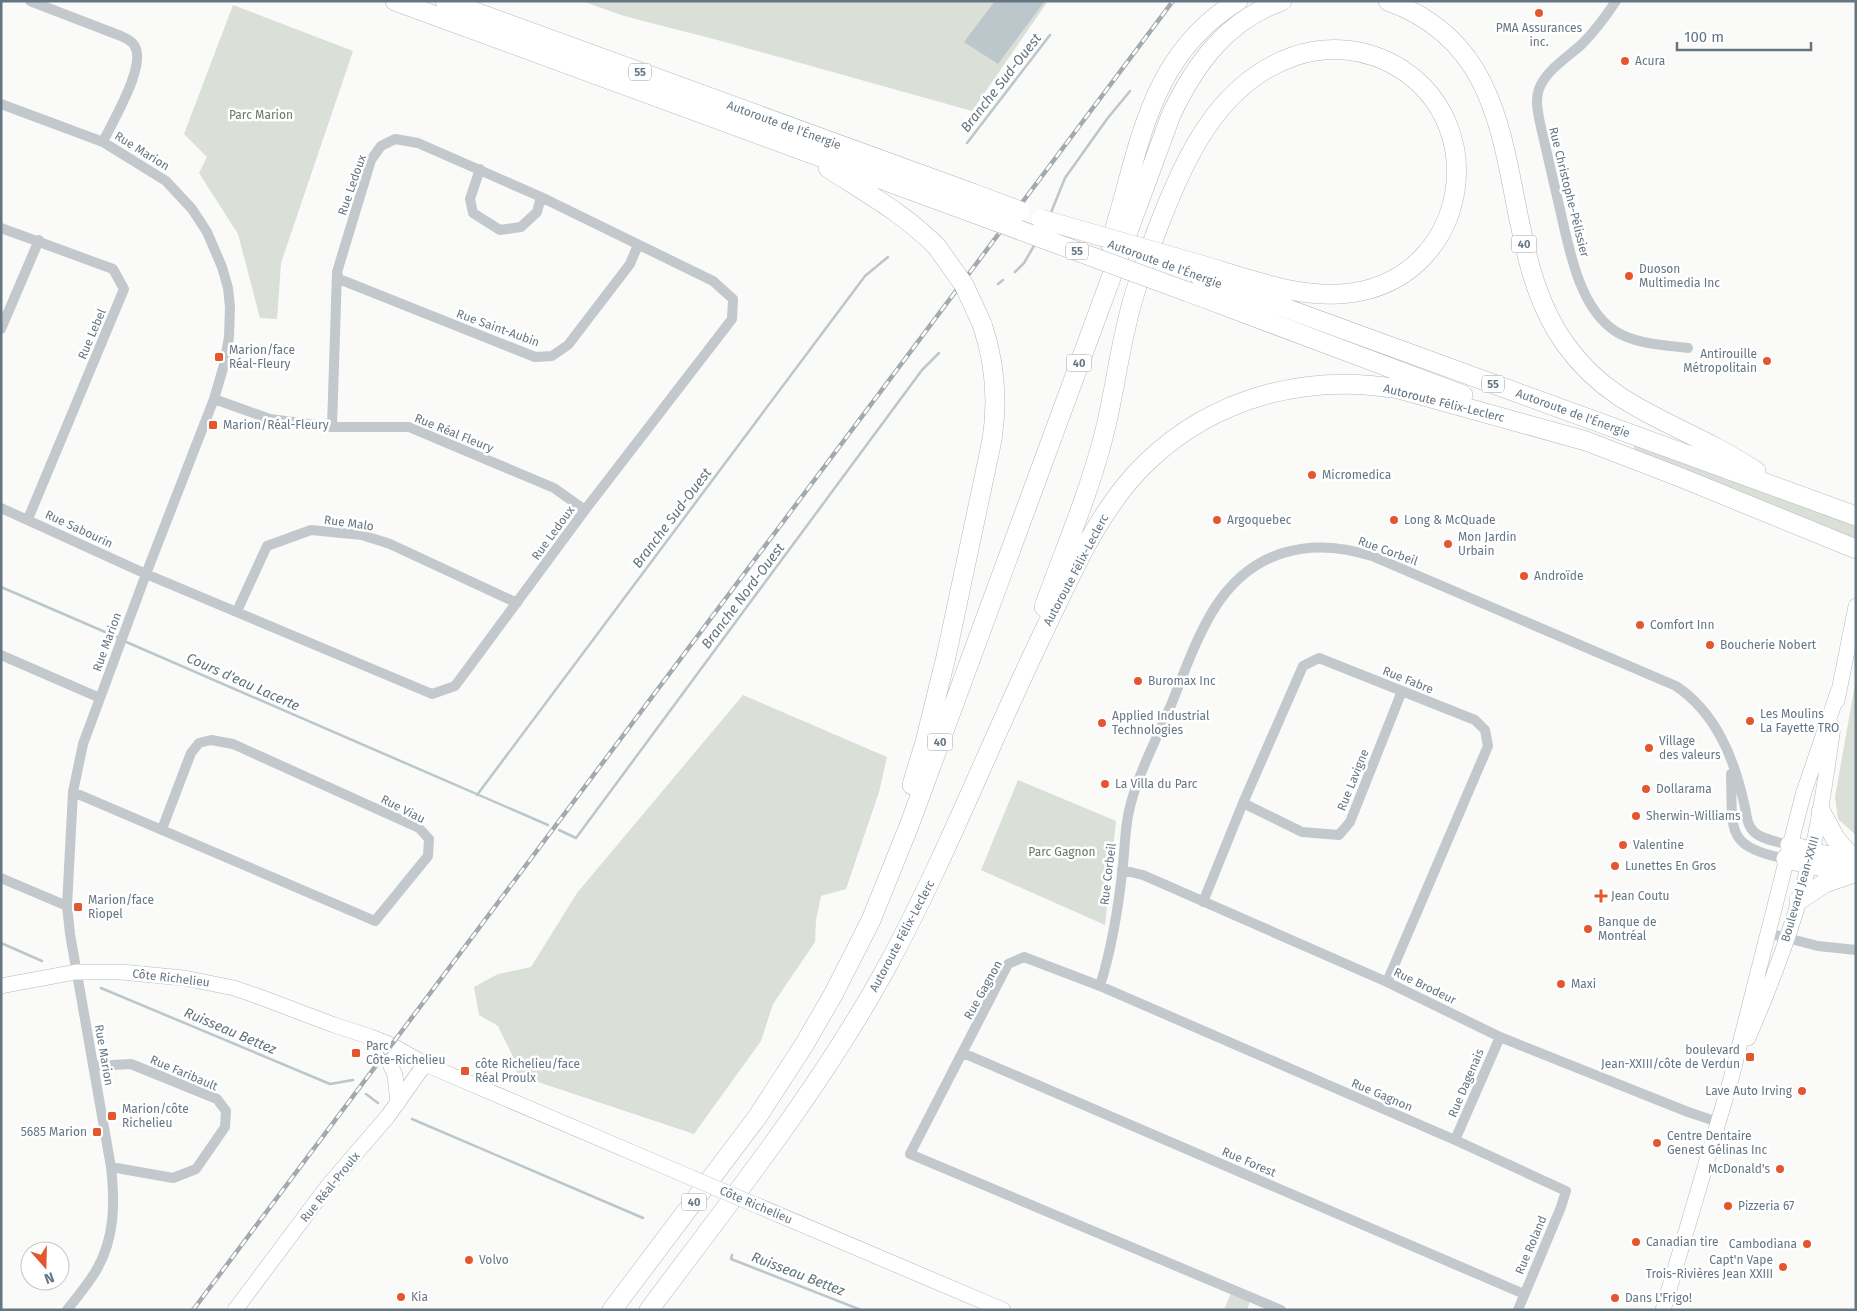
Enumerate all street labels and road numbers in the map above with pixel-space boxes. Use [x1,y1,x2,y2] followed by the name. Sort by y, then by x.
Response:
[629,64,651,80] road number: 55
[725,97,843,152] street label: Autoroute de l'Énergie
[1546,125,1592,259] street label: Rue Christophe-Pélissier
[112,129,172,173] street label: Rue Marion
[335,153,369,217] street label: Rue Ledoux
[1512,235,1536,252] road number: 40
[1106,236,1224,291] street label: Autoroute de l'Énergie
[1066,242,1088,260] road number: 55
[75,306,109,361] street label: Rue Lebel
[455,306,541,350] street label: Rue Saint-Aubin
[1066,354,1092,372] road number: 40
[1482,376,1504,392] road number: 55
[1382,381,1506,425] street label: Autoroute Félix-Leclerc
[1514,385,1632,440] street label: Autoroute de l'Énergie
[413,411,496,455] street label: Rue Réal Fleury
[529,503,577,563] street label: Rue Ledoux
[43,507,115,551] street label: Rue Sabourin
[1041,512,1111,628] street label: Autoroute Félix-Leclerc
[323,513,375,533] street label: Rue Malo
[1356,534,1420,568] street label: Rue Corbeil
[90,611,124,673] street label: Rue Marion
[1381,663,1435,697] street label: Rue Fabre
[928,734,952,750] road number: 40
[1334,747,1372,813] street label: Rue Lavigne
[379,792,427,826] street label: Rue Viau
[1778,834,1822,944] street label: Boulevard Jean-XXIII
[1097,842,1119,906] street label: Rue Corbeil
[867,878,937,994] street label: Autoroute Félix-Leclerc
[961,958,1005,1022] street label: Rue Gagnon
[1391,965,1459,1007] street label: Rue Brodeur
[132,966,210,990] street label: Côte Richelieu
[92,1023,116,1087] street label: Rue Marion
[1445,1046,1487,1119] street label: Rue Dagenais
[148,1052,221,1094] street label: Rue Faribault
[1349,1076,1415,1114] street label: Rue Gagnon
[1220,1144,1279,1180] street label: Rue Forest
[297,1149,363,1225] street label: Rue Réal-Proulx
[717,1183,795,1227] street label: Côte Richelieu
[682,1194,706,1210] road number: 40
[1512,1214,1550,1276] street label: Rue Roland

